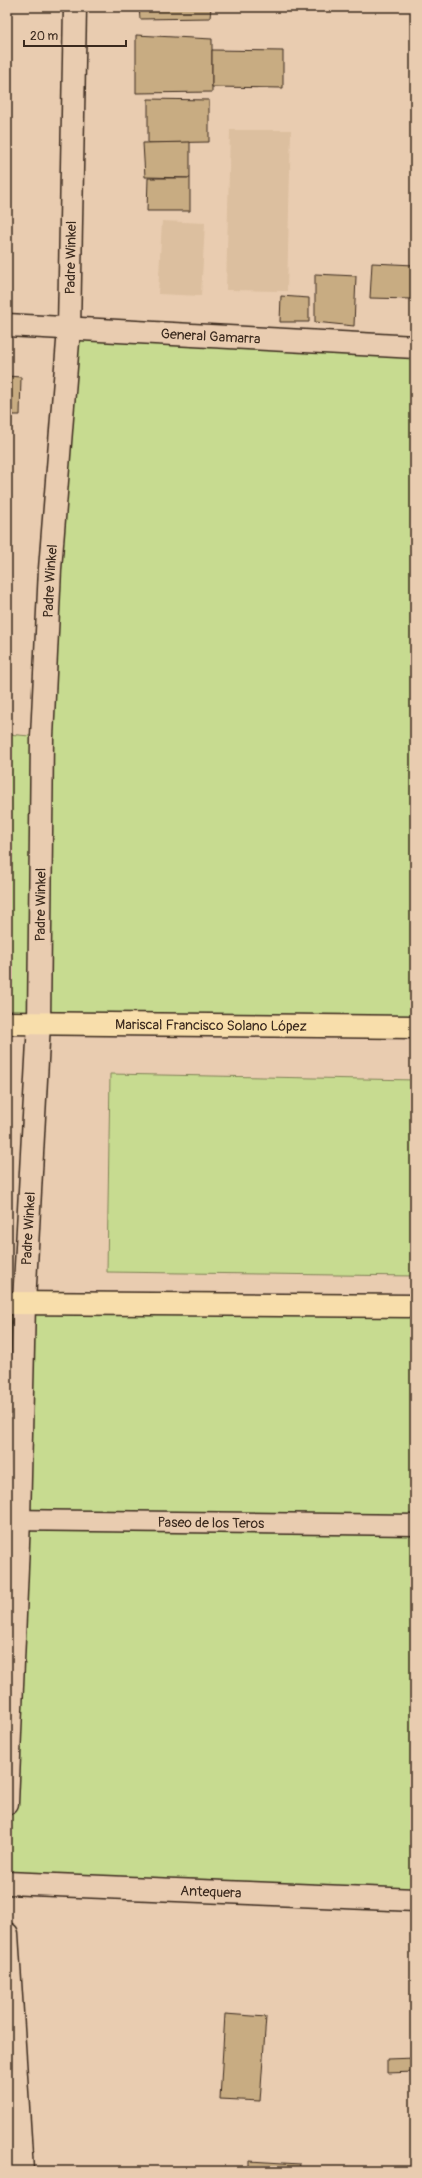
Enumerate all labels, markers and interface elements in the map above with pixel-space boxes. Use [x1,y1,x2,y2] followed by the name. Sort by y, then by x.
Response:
[24,22,126,48] scale bar
[30,29,59,44] text: 20 m
[62,221,80,295] street label: Padre Winkel
[160,325,261,348] street label: General Gamarra
[40,544,61,618] street label: Padre Winkel
[32,868,50,942] street label: Padre Winkel
[115,1016,307,1035] street label: Mariscal Francisco Solano López
[18,1191,39,1266] street label: Padre Winkel
[157,1514,265,1532] street label: Paseo de los Teros
[180,1882,242,1902] street label: Antequera

